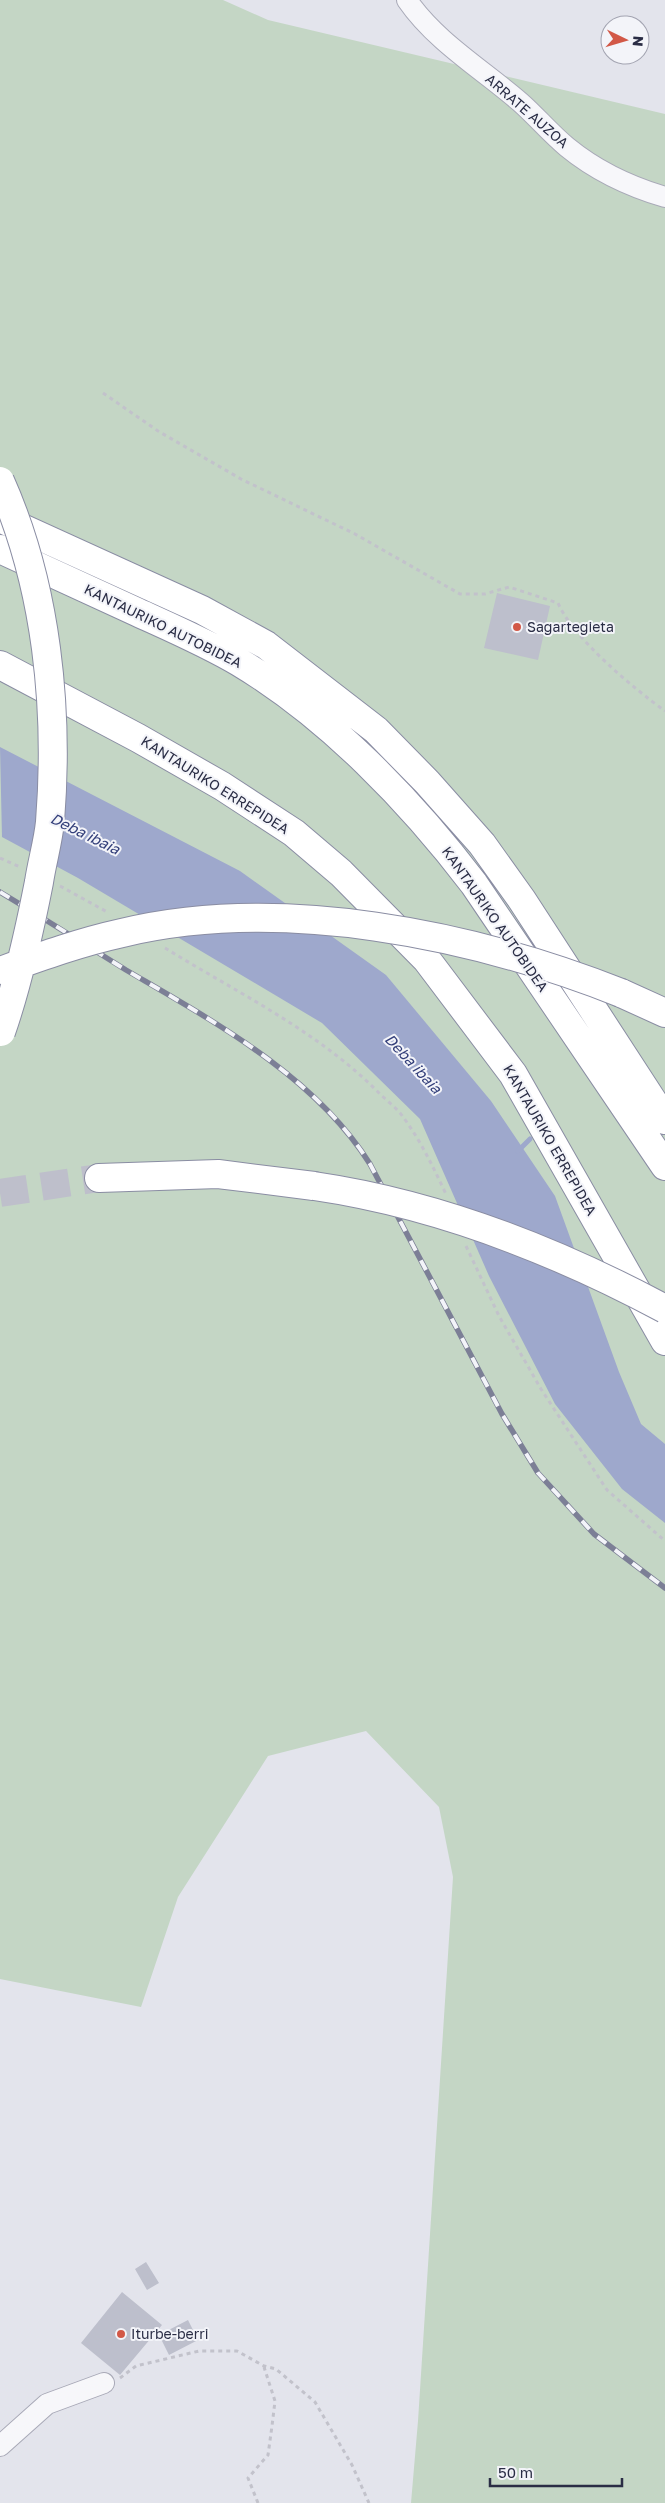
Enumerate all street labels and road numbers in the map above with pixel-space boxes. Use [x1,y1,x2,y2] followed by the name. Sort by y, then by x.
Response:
[482,70,573,152] street label: ARRATE AUZOA
[82,580,245,671] street label: KANTAURIKO AUTOBIDEA
[138,732,293,837] street label: KANTAURIKO ERREPIDEA
[439,843,552,995] street label: KANTAURIKO AUTOBIDEA
[500,1061,601,1219] street label: KANTAURIKO ERREPIDEA

